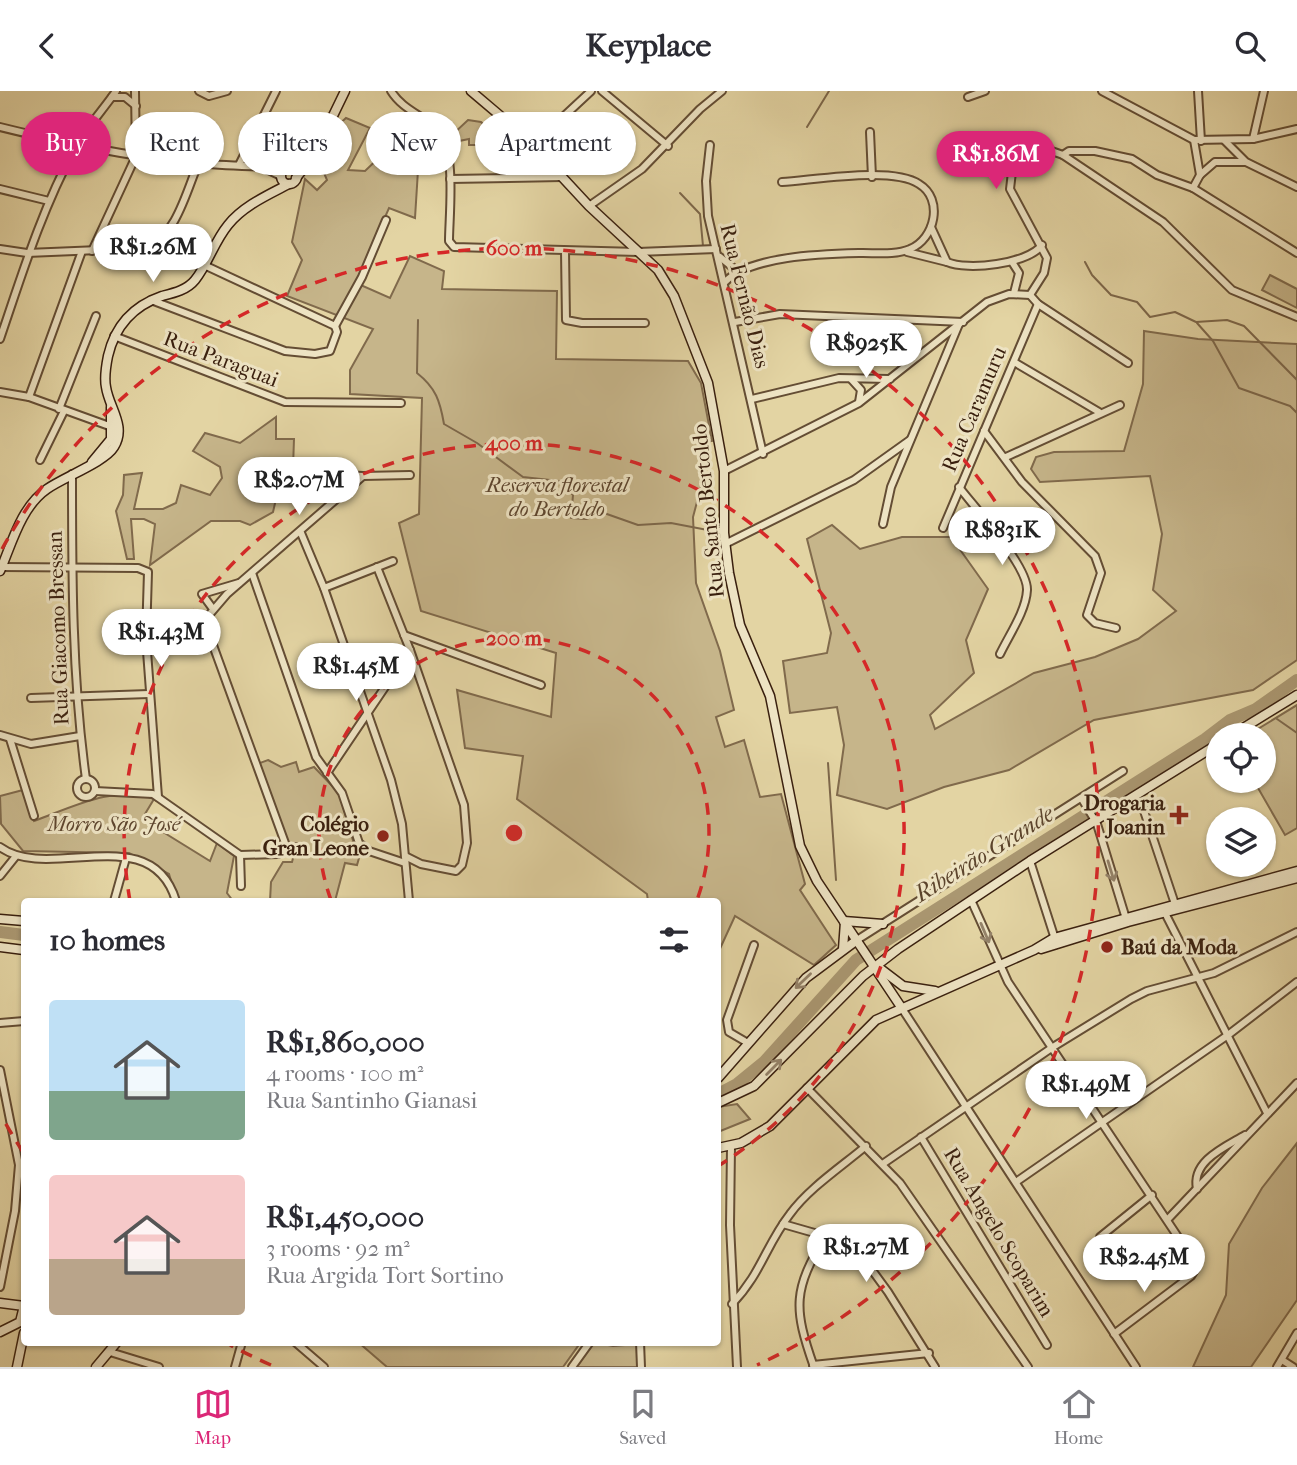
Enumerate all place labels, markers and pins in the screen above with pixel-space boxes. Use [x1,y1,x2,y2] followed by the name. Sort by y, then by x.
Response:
[931,132,1061,191] pin: R$1.86M
[88,225,218,284] pin: R$1.26M
[809,321,923,380] pin: R$925K
[234,457,364,517] pin: R$2.07M
[945,507,1059,567] pin: R$831K
[96,609,226,669] pin: R$1.43M
[291,643,421,703] pin: R$1.45M
[1084,791,1166,839] place label: Drogaria Joanin
[1171,807,1187,823] marker: Drogaria Joanin
[263,812,370,860] place label: Colégio Gran Leone
[502,821,526,845] centre of rings
[375,828,391,844] marker: Colégio Gran Leone
[1121,935,1238,959] place label: Baú da Moda
[1099,939,1115,955] marker: Baú da Moda
[1021,1061,1151,1121] pin: R$1.49M
[801,1225,931,1284] pin: R$1.27M
[1079,1235,1209,1294] pin: R$2.45M

